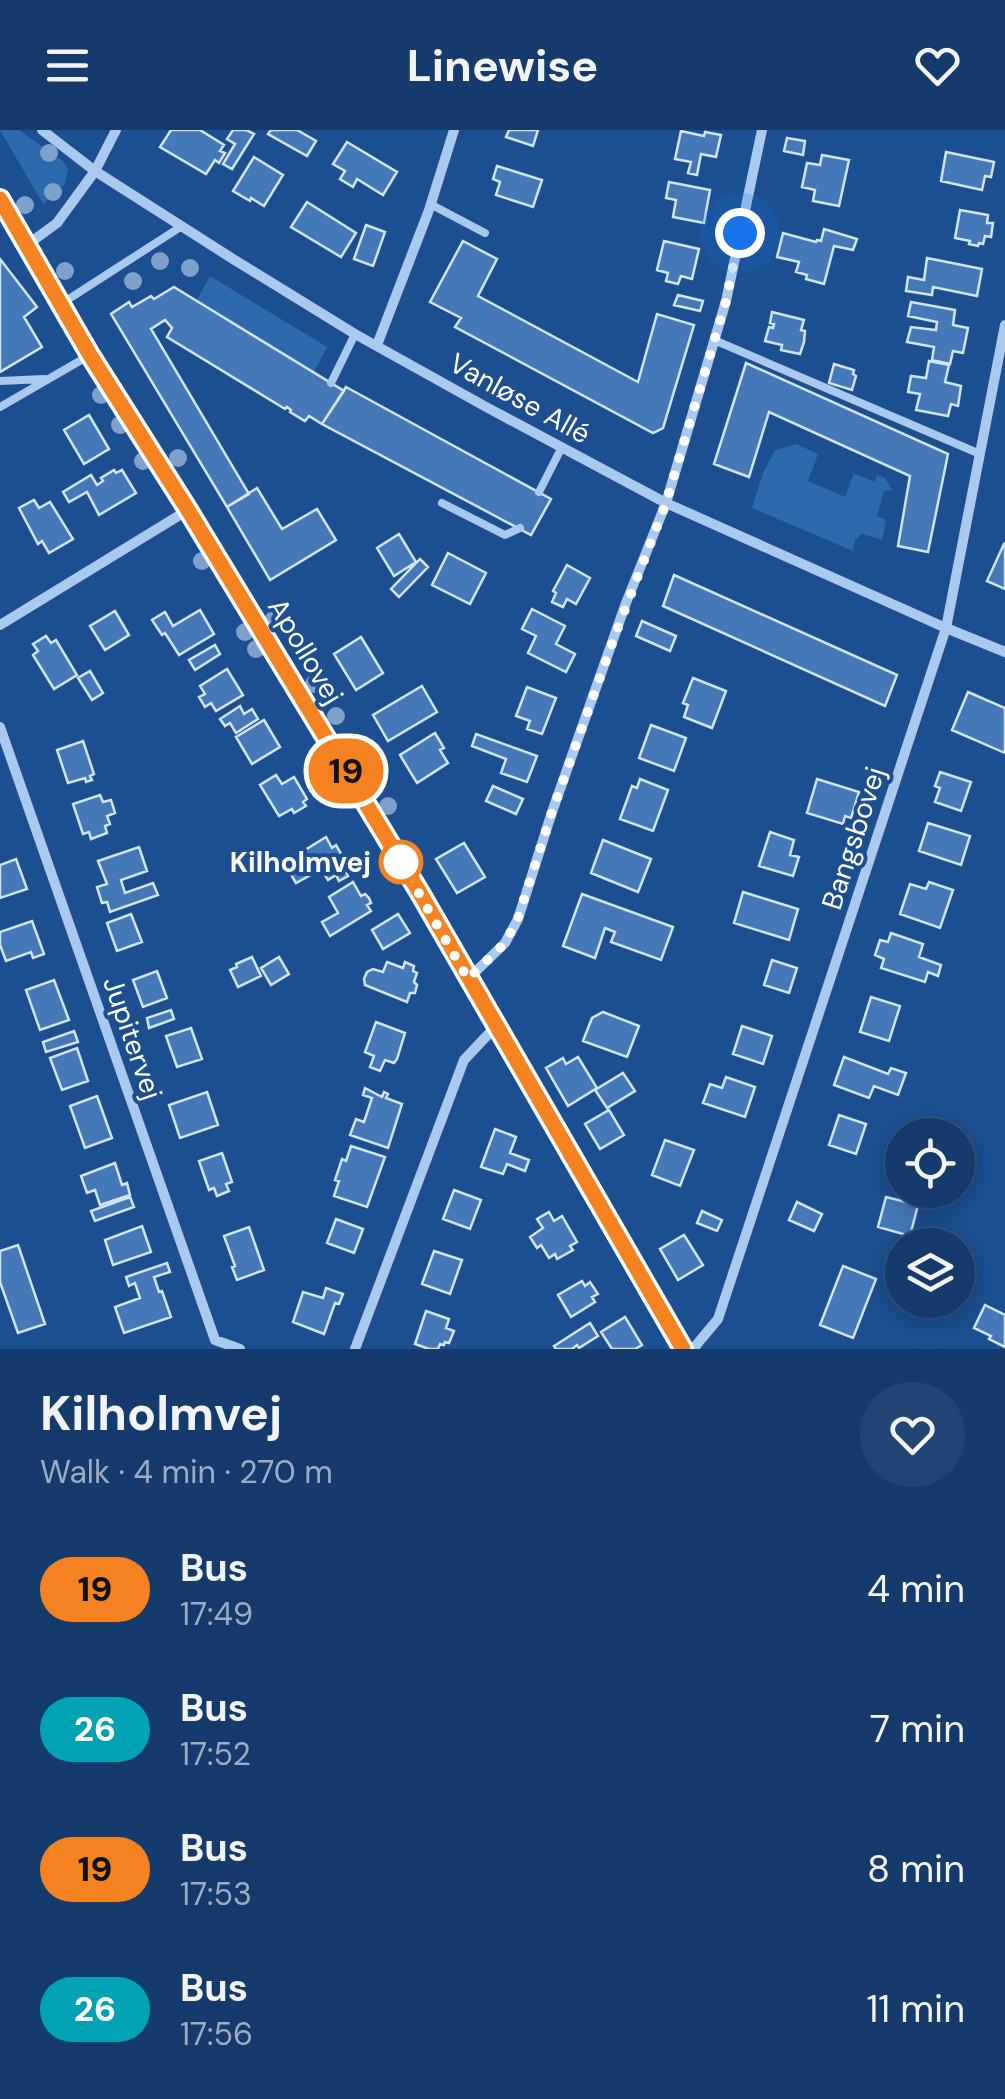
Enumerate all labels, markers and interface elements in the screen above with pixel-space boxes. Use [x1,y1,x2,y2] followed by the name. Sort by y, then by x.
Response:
[407,36,598,95] text: Linewise
[40,38,95,93] icon: menu
[910,38,965,93] icon: heart
[715,208,765,258] your location
[443,344,597,452] street label: Vanløse Allé
[259,591,352,711] street label: Apollovej
[301,738,391,804] line badge: 19
[329,748,363,794] text: 19
[813,762,894,914] street label: Bangsbovej
[380,841,422,883] marker: Kilholmvej
[230,844,371,881] place label: Kilholmvej
[94,972,171,1105] street label: Jupitervej
[885,1118,975,1318] map controls
[885,1118,975,1208] button: locate
[885,1228,975,1318] button: layers
[40,1382,282,1445] text: Kilholmvej
[860,1382,965,1487] button: heart
[40,1451,333,1493] text: Walk · 4 min · 270 m
[180,1543,248,1593] text: Bus
[867,1564,965,1614] text: 4 min
[78,1566,112,1612] text: 19
[180,1593,253,1635] text: 17:49
[180,1683,248,1733] text: Bus
[870,1704,965,1754] text: 7 min
[74,1706,116,1752] text: 26
[180,1733,251,1775] text: 17:52
[180,1823,248,1873] text: Bus
[867,1844,965,1894] text: 8 min
[78,1846,112,1892] text: 19
[180,1873,252,1915] text: 17:53
[180,1963,248,2013] text: Bus
[866,1984,965,2034] text: 11 min
[74,1986,116,2032] text: 26
[180,2013,253,2055] text: 17:56

